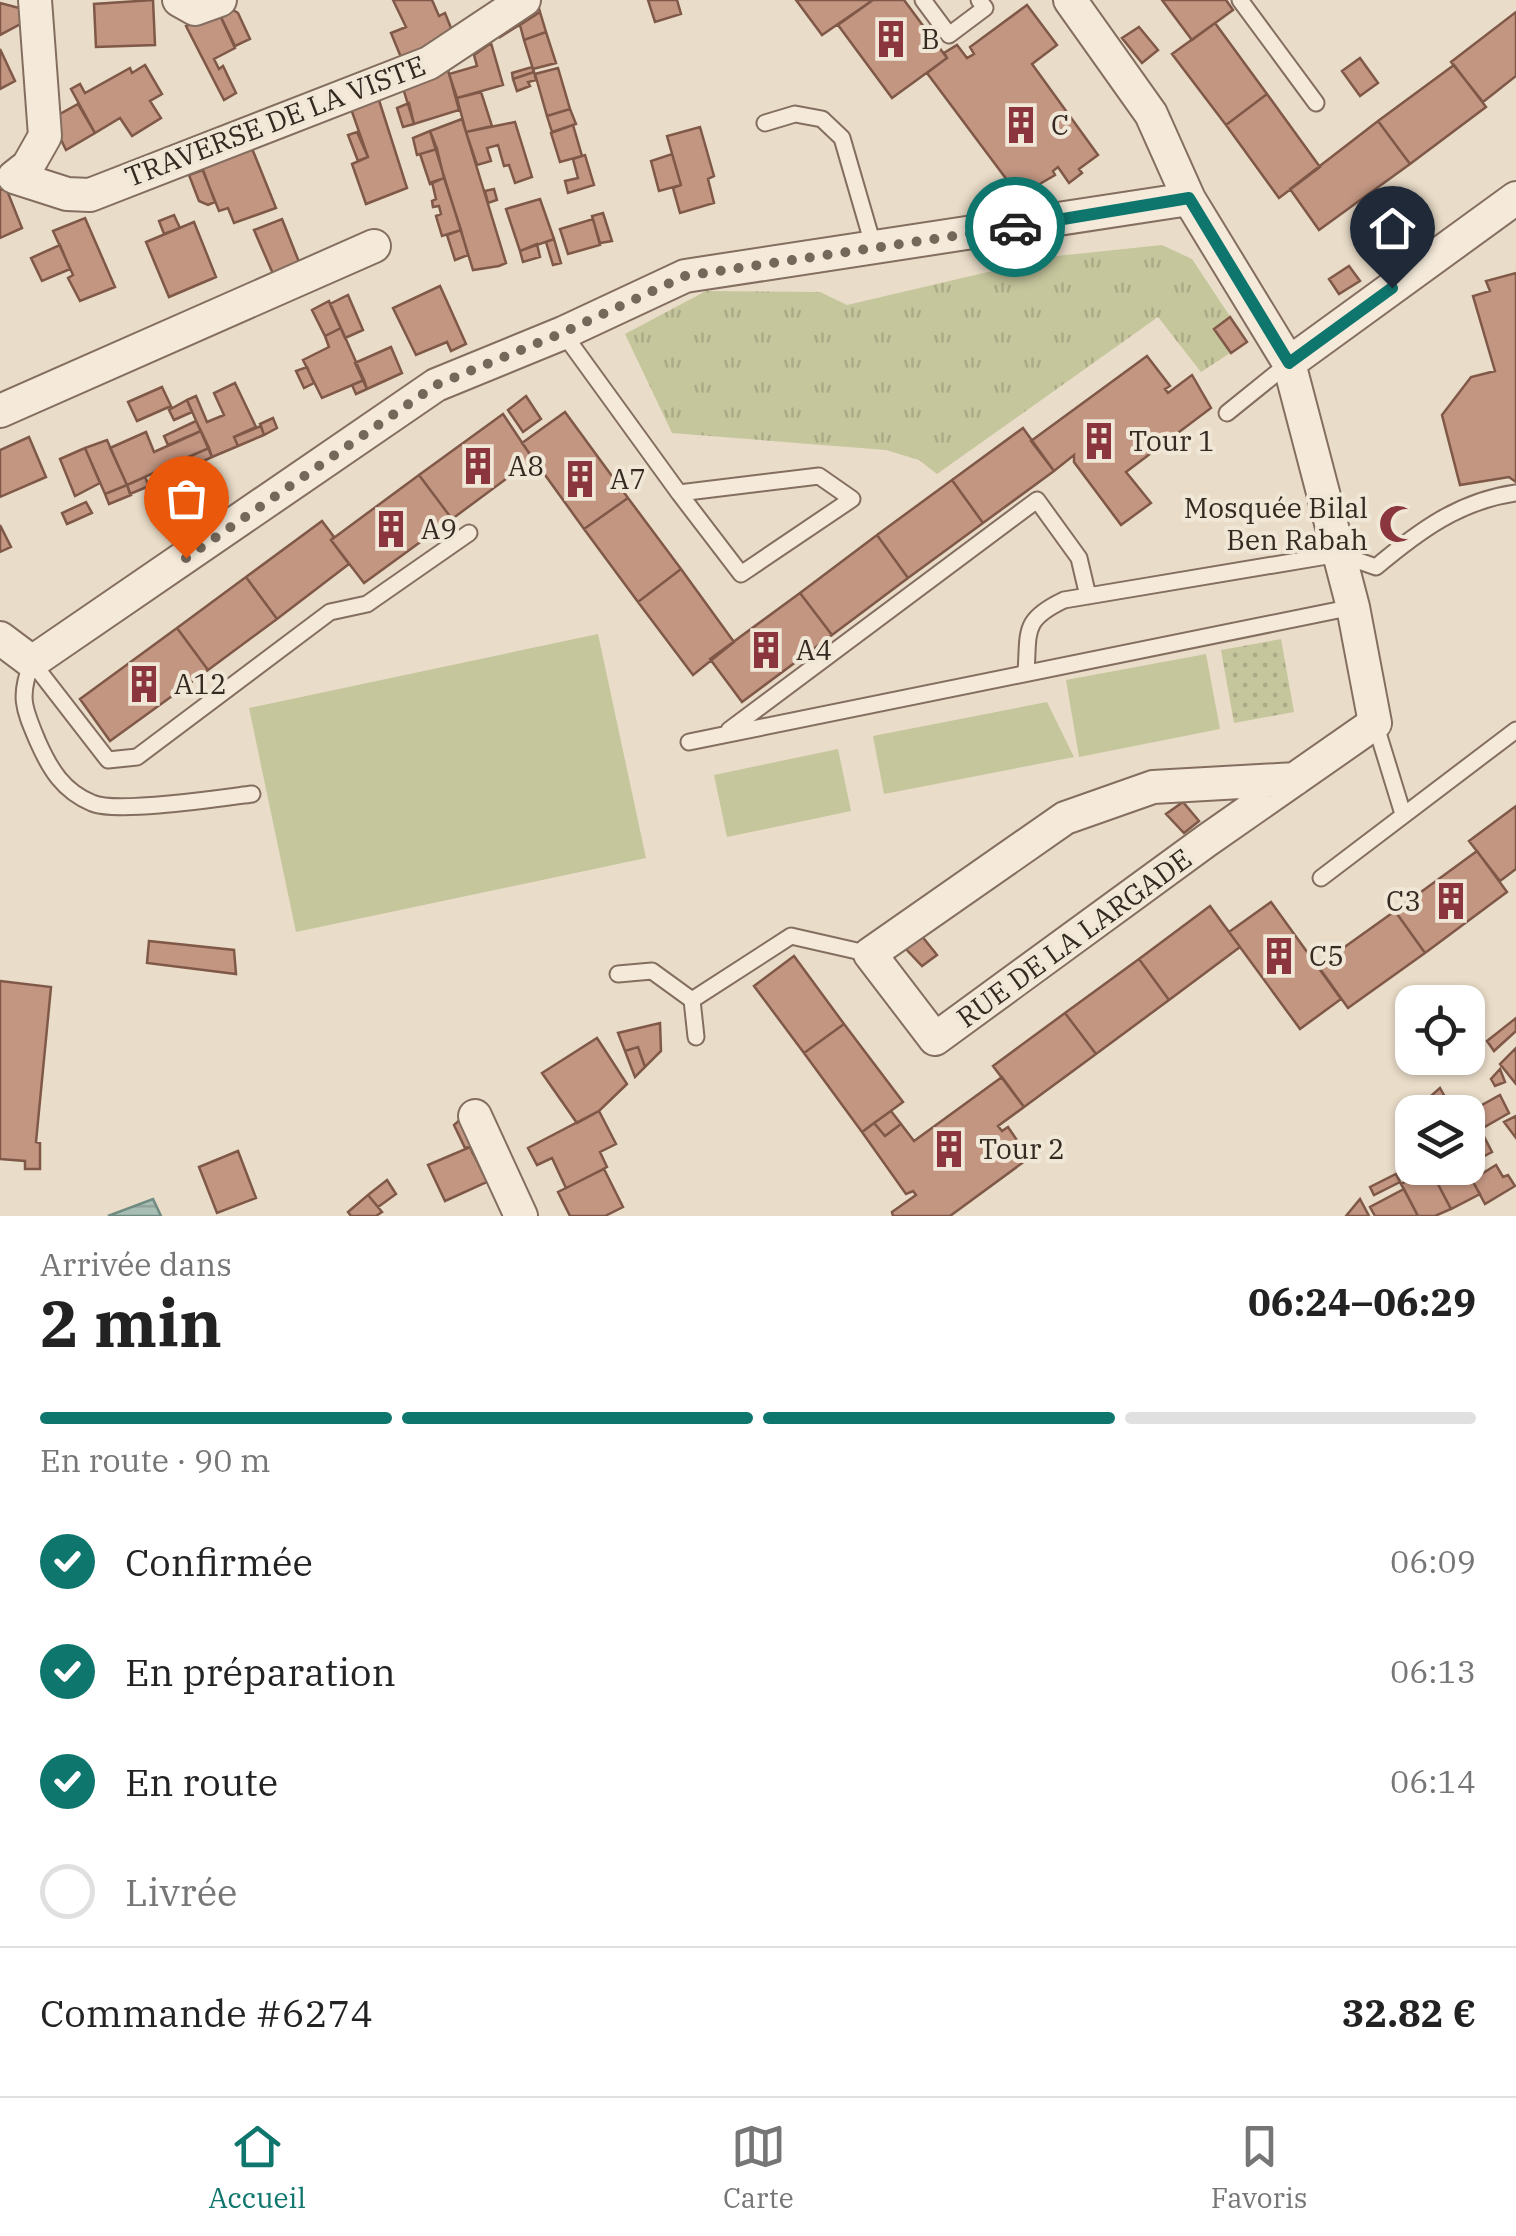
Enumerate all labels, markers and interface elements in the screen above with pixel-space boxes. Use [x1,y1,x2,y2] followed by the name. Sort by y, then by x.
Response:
[870,18,912,60] building icon: B
[921,20,940,57] place label: B
[119,46,430,195] street label: TRAVERSE DE LA VISTE
[1000,104,1042,146] building icon: C
[1051,106,1069,143] place label: C
[965,177,1065,277] courier
[1350,186,1435,289] pin
[988,200,1043,255] icon: car
[1365,201,1420,256] icon: home
[1078,420,1120,462] building icon: Tour 1
[1129,422,1215,459] place label: Tour 1
[457,445,499,487] building icon: A8
[508,447,544,484] place label: A8
[144,456,229,559] pin
[559,458,601,500] building icon: A7
[610,460,646,497] place label: A7
[159,471,214,526] icon: bag
[1184,489,1368,558] place label: Mosquée Bilal Ben Rabah
[1377,503,1419,545] mosque icon: Mosquée Bilal Ben Rabah
[370,508,412,550] building icon: A9
[421,510,457,547] place label: A9
[745,629,787,671] building icon: A4
[796,631,832,668] place label: A4
[123,663,165,705] building icon: A12
[174,665,227,702] place label: A12
[949,840,1199,1035] street label: RUE DE LA LARGADE
[1430,880,1472,922] building icon: C3
[1386,882,1421,919] place label: C3
[1258,935,1300,977] building icon: C5
[1309,937,1344,974] place label: C5
[1395,985,1485,1185] map controls
[1395,985,1485,1075] button: locate
[1395,1095,1485,1185] button: layers
[928,1128,970,1170] building icon: Tour 2
[979,1130,1065,1167] place label: Tour 2
[40,1243,232,1285] text: Arrivée dans
[1248,1277,1476,1326] text: 06:24–06:29
[40,1280,222,1365] text: 2 min
[40,1439,270,1481] text: En route · 90 m
[40,1534,95,1589] icon: check
[125,1537,313,1586] text: Confirmée
[1390,1540,1476,1582] text: 06:09
[40,1644,95,1699] icon: check
[125,1647,396,1696] text: En préparation
[1390,1650,1476,1692] text: 06:13
[40,1754,95,1809] icon: check
[125,1757,278,1806] text: En route
[1390,1760,1476,1802] text: 06:14
[125,1867,237,1916] text: Livrée
[40,1988,373,2037] text: Commande #6274
[1342,1988,1476,2037] text: 32.82 €
[209,2119,306,2216] tab: Accueil
[723,2119,794,2216] tab: Carte
[1211,2119,1307,2216] tab: Favoris

